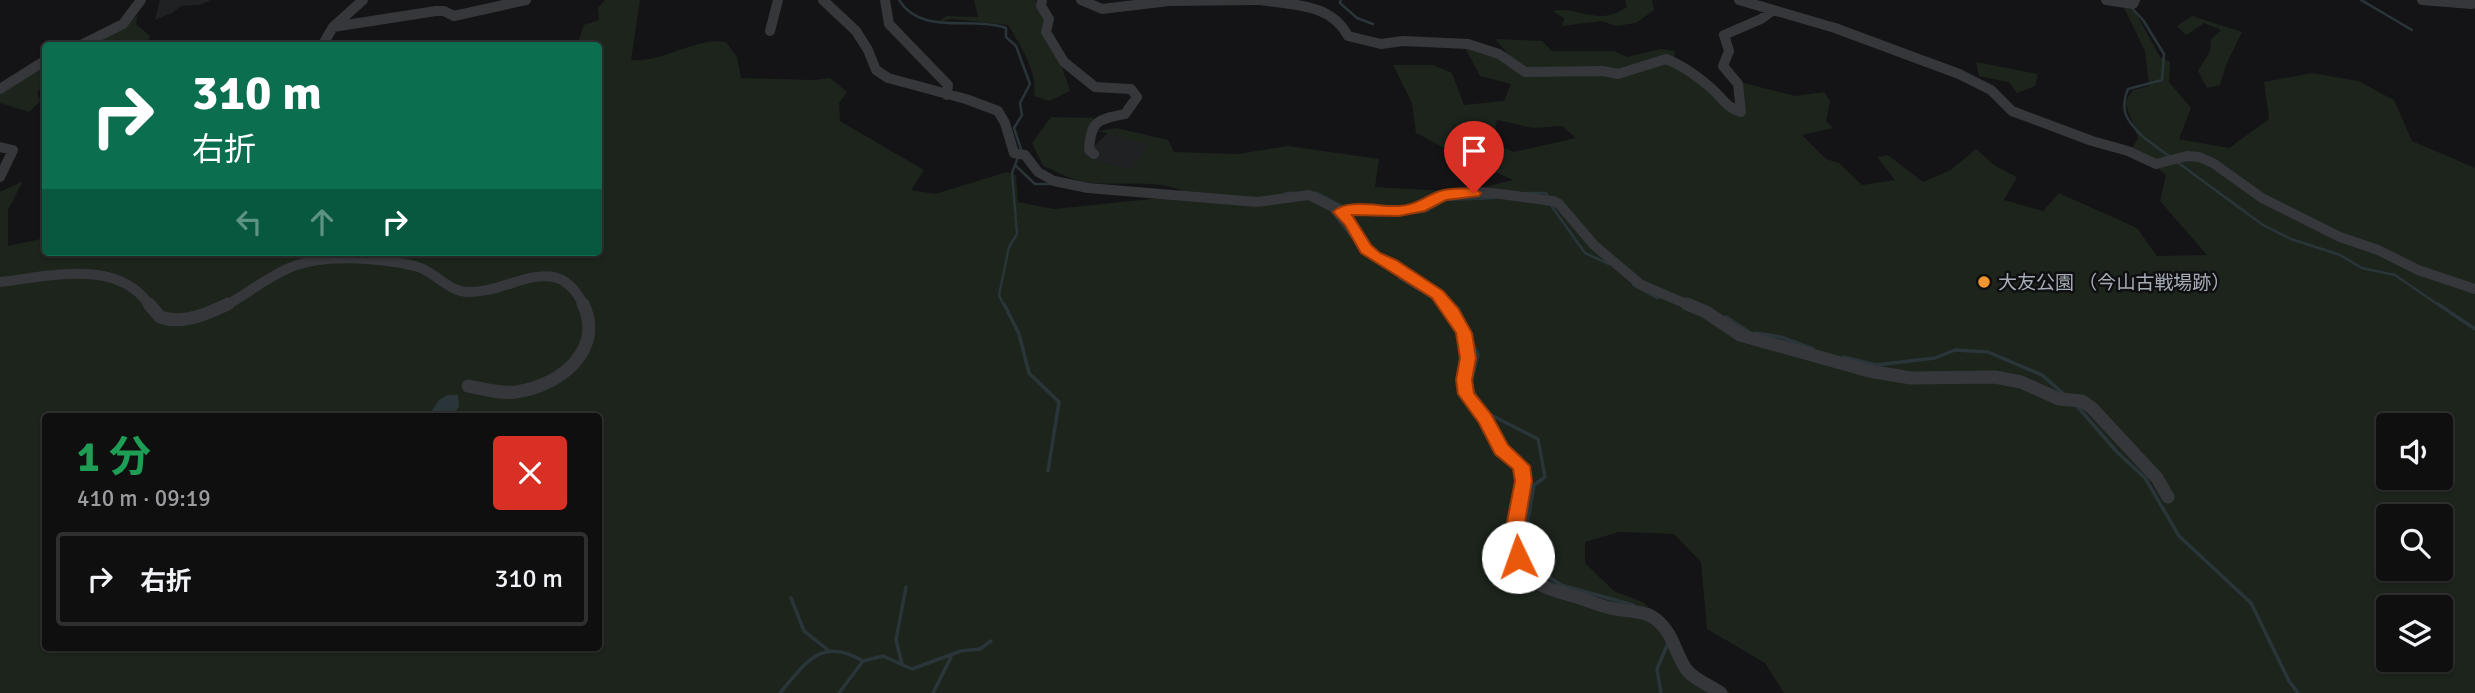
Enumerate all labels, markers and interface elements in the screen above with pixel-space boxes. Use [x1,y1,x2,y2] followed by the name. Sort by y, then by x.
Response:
[192,63,322,123] text: 310 m
[77,70,168,161] icon: right
[1444,121,1504,193] pin
[192,130,256,169] text: 右折
[1455,132,1493,170] icon: arrive
[230,203,268,241] icon: left
[303,203,341,241] icon: ahead
[376,203,414,241] icon: right
[1998,271,2230,295] place label: 大友公園 （今山古戦場跡）
[1976,274,1992,290] marker: 大友公園 （今山古戦場跡）
[2376,413,2453,672] map controls
[2376,413,2453,490] button: sound
[77,432,151,483] text: 1 分
[493,436,567,510] button: close
[77,484,211,513] text: 410 m · 09:19
[2376,504,2453,581] button: search
[1481,520,1555,594] position arrow
[81,560,119,598] icon: right
[494,563,563,595] text: 310 m
[140,566,192,598] text: 右折
[2376,595,2453,672] button: layers

